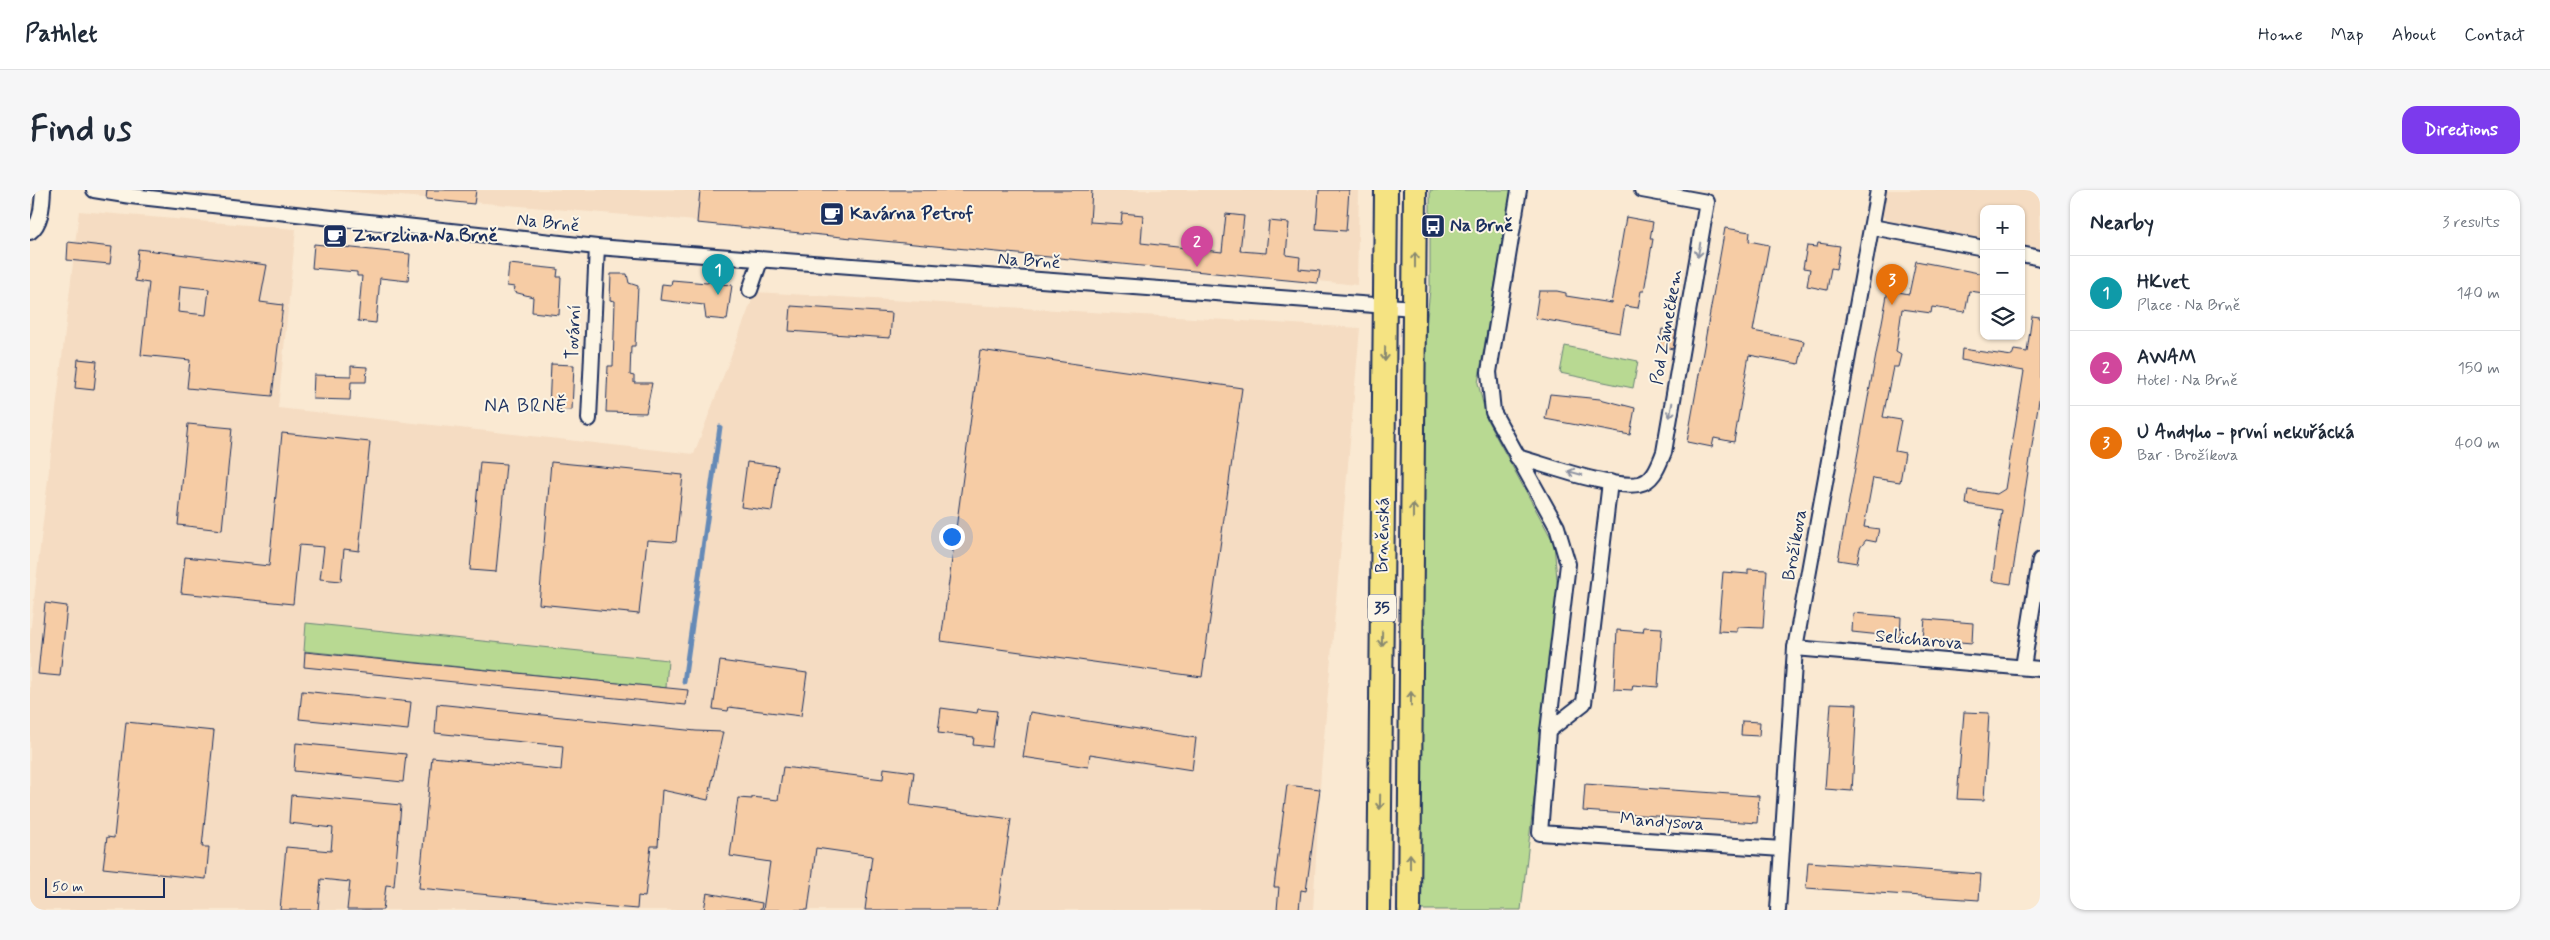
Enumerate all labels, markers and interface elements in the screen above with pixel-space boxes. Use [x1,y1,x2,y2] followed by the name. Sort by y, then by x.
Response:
[25,19,97,50] text: Pathlet
[2258,23,2303,47] text: Home
[2331,23,2364,47] text: Map
[2392,23,2436,47] text: About
[2464,23,2525,47] text: Contact
[2402,106,2520,154] button: Directions
[30,107,132,153] text: Find us
[819,201,845,227] cafe icon: Kavárna Petrof
[850,202,973,226] place label: Kavárna Petrof
[1980,205,2025,340] map controls
[1980,205,2025,250] button: +
[515,208,581,238] street label: Na Brně
[2090,209,2154,237] text: Nearby
[2442,212,2500,233] text: 3 results
[1420,213,1446,239] bus stop icon: Na Brně
[1450,214,1513,238] place label: Na Brně
[322,223,348,249] cafe icon: Zmrzlina Na Brně
[352,224,497,248] place label: Zmrzlina Na Brně
[1181,226,1213,267] pin: 2
[1693,242,1703,258] one-way arrow
[997,247,1061,275] street label: Na Brně
[1980,250,2025,295] button: −
[1410,252,1420,268] one-way arrow
[702,254,734,295] pin: 1
[1876,264,1908,305] pin: 3
[1645,267,1689,387] street label: Pod Zámečkem
[2137,270,2190,295] text: HKvet
[2102,283,2110,304] text: 1
[2456,283,2500,304] text: 140 m
[1980,295,2025,340] button: layers
[2137,295,2240,316] text: Place · Na Brně
[561,304,587,360] street label: Tovární
[2137,345,2196,370] text: AWAM
[1380,346,1390,362] one-way arrow
[2102,358,2110,379] text: 2
[2458,358,2500,379] text: 150 m
[2137,370,2238,391] text: Hotel · Na Brně
[484,394,568,419] district label: NA BRNĚ
[1666,402,1676,418] one-way arrow
[2137,420,2354,445] text: U Andyho - první nekuřácká
[2102,433,2110,454] text: 3
[2455,433,2500,454] text: 400 m
[2137,445,2238,466] text: Bar · Brožíkova
[1567,467,1583,477] one-way arrow
[1370,497,1396,573] street label: Brněnská
[1408,503,1418,519] one-way arrow
[1777,507,1813,583] street label: Brožíkova
[939,524,965,550] your location
[1368,594,1396,622] road number: 35
[1874,624,1964,656] street label: Selicharova
[1377,630,1387,647] one-way arrow
[1406,691,1416,708] one-way arrow
[1375,793,1385,809] one-way arrow
[1619,807,1705,837] street label: Mandysova
[1405,854,1415,870] one-way arrow
[45,875,165,898] scale bar
[52,878,83,896] text: 50 m

